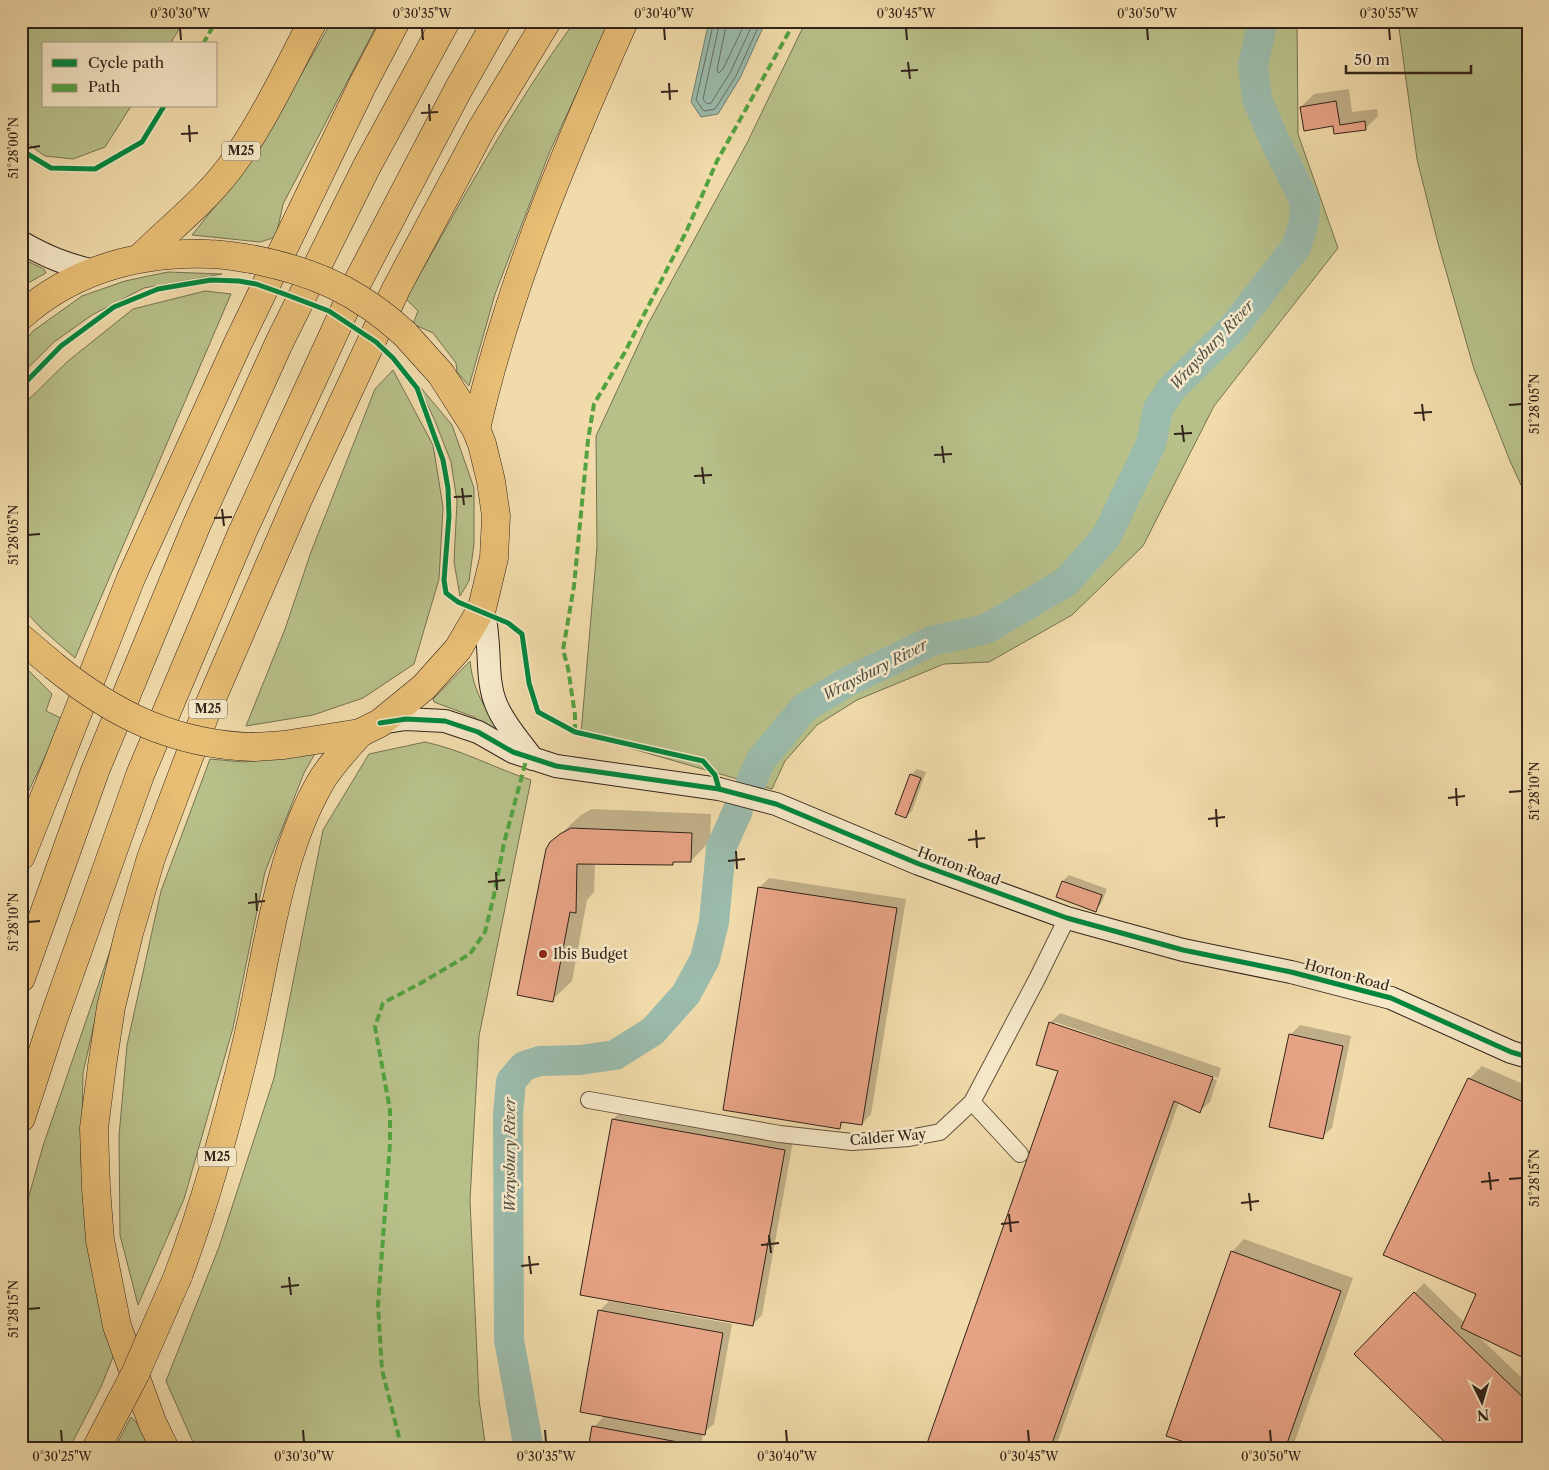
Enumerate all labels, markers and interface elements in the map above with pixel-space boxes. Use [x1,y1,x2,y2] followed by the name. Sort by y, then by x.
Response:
[150,6,211,21] text: 0°30'30"W
[392,6,452,21] text: 0°30'35"W
[634,6,695,21] text: 0°30'40"W
[877,6,936,21] text: 0°30'45"W
[1117,6,1178,21] text: 0°30'50"W
[1360,6,1419,21] text: 0°30'55"W
[42,42,218,108] legend
[1346,42,1472,74] scale bar
[1354,50,1390,69] text: 50 m
[88,53,165,72] text: Cycle path
[88,77,121,96] text: Path
[6,117,21,179] text: 51°28'00"N
[222,142,260,160] road number: M25
[1165,295,1259,393] water label: Wraysbury River
[1527,374,1542,434] text: 51°28'05"N
[6,505,21,565] text: 51°28'05"N
[819,634,932,704] water label: Wraysbury River
[189,700,227,719] road number: M25
[1527,761,1542,821] text: 51°28'10"N
[915,843,1003,889] street label: Horton Road
[6,892,21,952] text: 51°28'10"N
[553,945,628,963] place label: Ibis Budget
[537,948,549,960] marker: Ibis Budget
[1303,955,1392,995] street label: Horton Road
[500,1096,519,1213] water label: Wraysbury River
[849,1125,927,1149] street label: Calder Way
[198,1148,236,1166] road number: M25
[1527,1149,1542,1207] text: 51°28'15"N
[6,1280,21,1338] text: 51°28'15"N
[1456,1378,1506,1428] north arrow
[1476,1405,1490,1424] text: N
[32,1449,93,1464] text: 0°30'25"W
[274,1449,335,1464] text: 0°30'30"W
[516,1449,576,1464] text: 0°30'35"W
[757,1449,818,1464] text: 0°30'40"W
[1000,1449,1059,1464] text: 0°30'45"W
[1241,1449,1302,1464] text: 0°30'50"W

